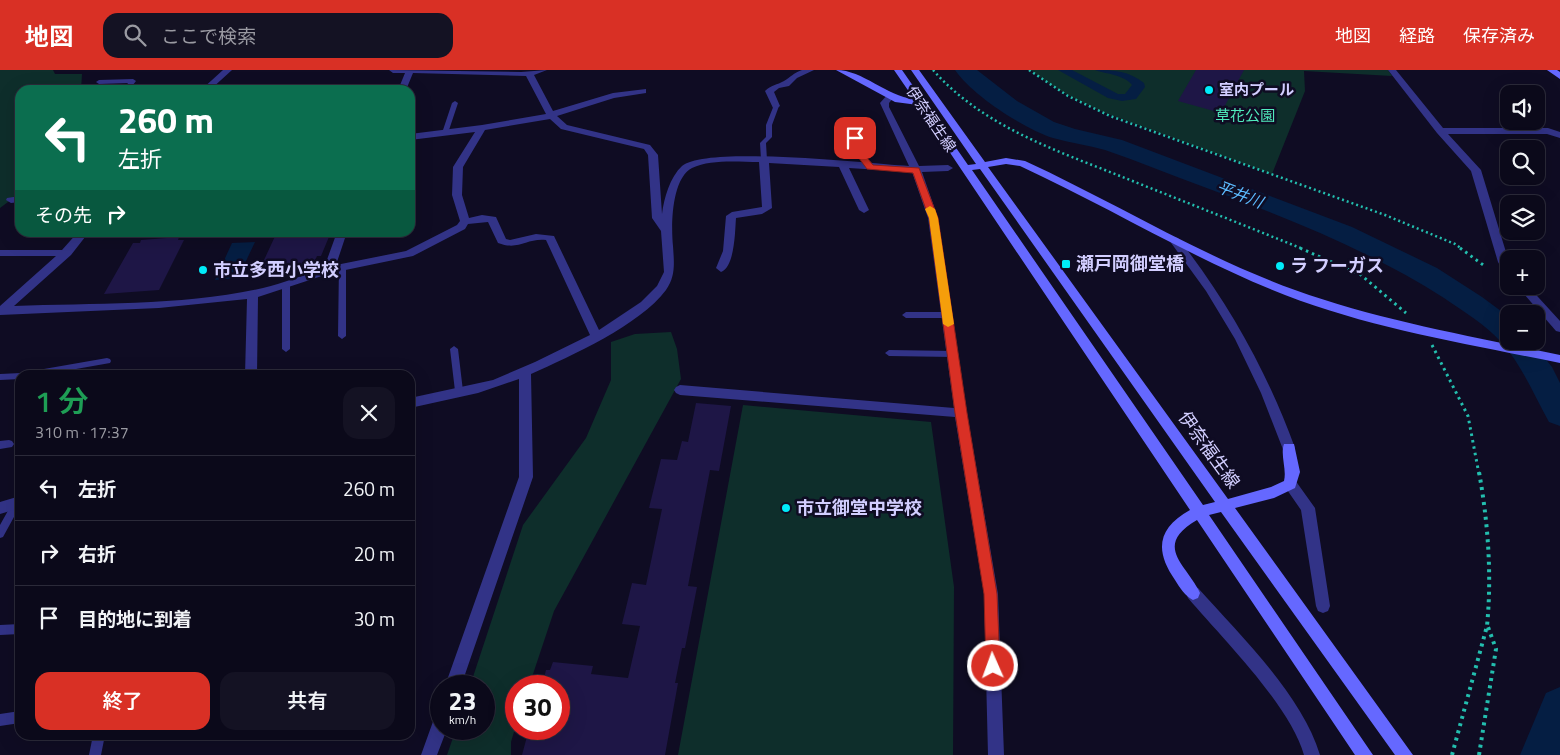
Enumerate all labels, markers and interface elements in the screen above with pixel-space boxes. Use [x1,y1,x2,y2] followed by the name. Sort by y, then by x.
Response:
[103,13,453,58] search box
[25,18,73,54] text: 地図
[121,21,149,49] icon: search
[161,21,256,50] text: ここで検索
[1335,22,1371,49] text: 地図
[1399,22,1435,49] text: 経路
[1463,22,1535,49] text: 保存済み
[1219,78,1294,101] place label: 室内プール
[901,81,962,156] street label: 伊奈福生線
[1203,84,1215,96] marker: 室内プール
[1500,85,1545,350] map controls
[1500,85,1545,130] button: sound
[118,93,214,147] text: 260 m
[1215,104,1275,127] park label: 草花公園
[35,105,100,170] icon: left
[834,117,876,159] pin
[841,124,869,152] icon: arrive
[1500,140,1545,185] button: search
[118,142,162,176] text: 左折
[1213,174,1269,215] water label: 平井川
[1500,195,1545,240] button: layers
[35,200,92,229] text: その先
[102,200,130,228] icon: right
[1076,250,1184,277] place label: 瀬戸岡御堂橋
[1500,250,1545,295] button: +
[1290,252,1384,279] place label: ラ フーガス
[213,256,339,283] place label: 市立多西小学校
[1060,258,1072,270] marker: 瀬戸岡御堂橋
[1274,260,1286,272] marker: ラ フーガス
[197,264,209,276] marker: 市立多西小学校
[1500,305,1545,350] button: −
[35,378,88,424] text: 1 分
[343,387,395,439] button: close
[1172,405,1247,494] street label: 伊奈福生線
[35,420,129,444] text: 310 m · 17:37
[35,474,63,502] icon: left
[78,474,116,503] text: 左折
[343,474,395,503] text: 260 m
[796,494,922,521] place label: 市立御堂中学校
[780,502,792,514] marker: 市立御堂中学校
[35,539,63,567] icon: right
[78,539,116,568] text: 右折
[354,539,395,568] text: 20 m
[35,604,63,632] icon: arrive
[78,604,192,633] text: 目的地に到着
[354,604,395,633] text: 30 m
[966,639,1018,691] position arrow
[35,672,210,730] button: 終了
[220,672,395,730] button: 共有
[505,675,570,740] speed limit sign: 30
[448,682,477,720] text: 23
[449,710,476,729] text: km/h

